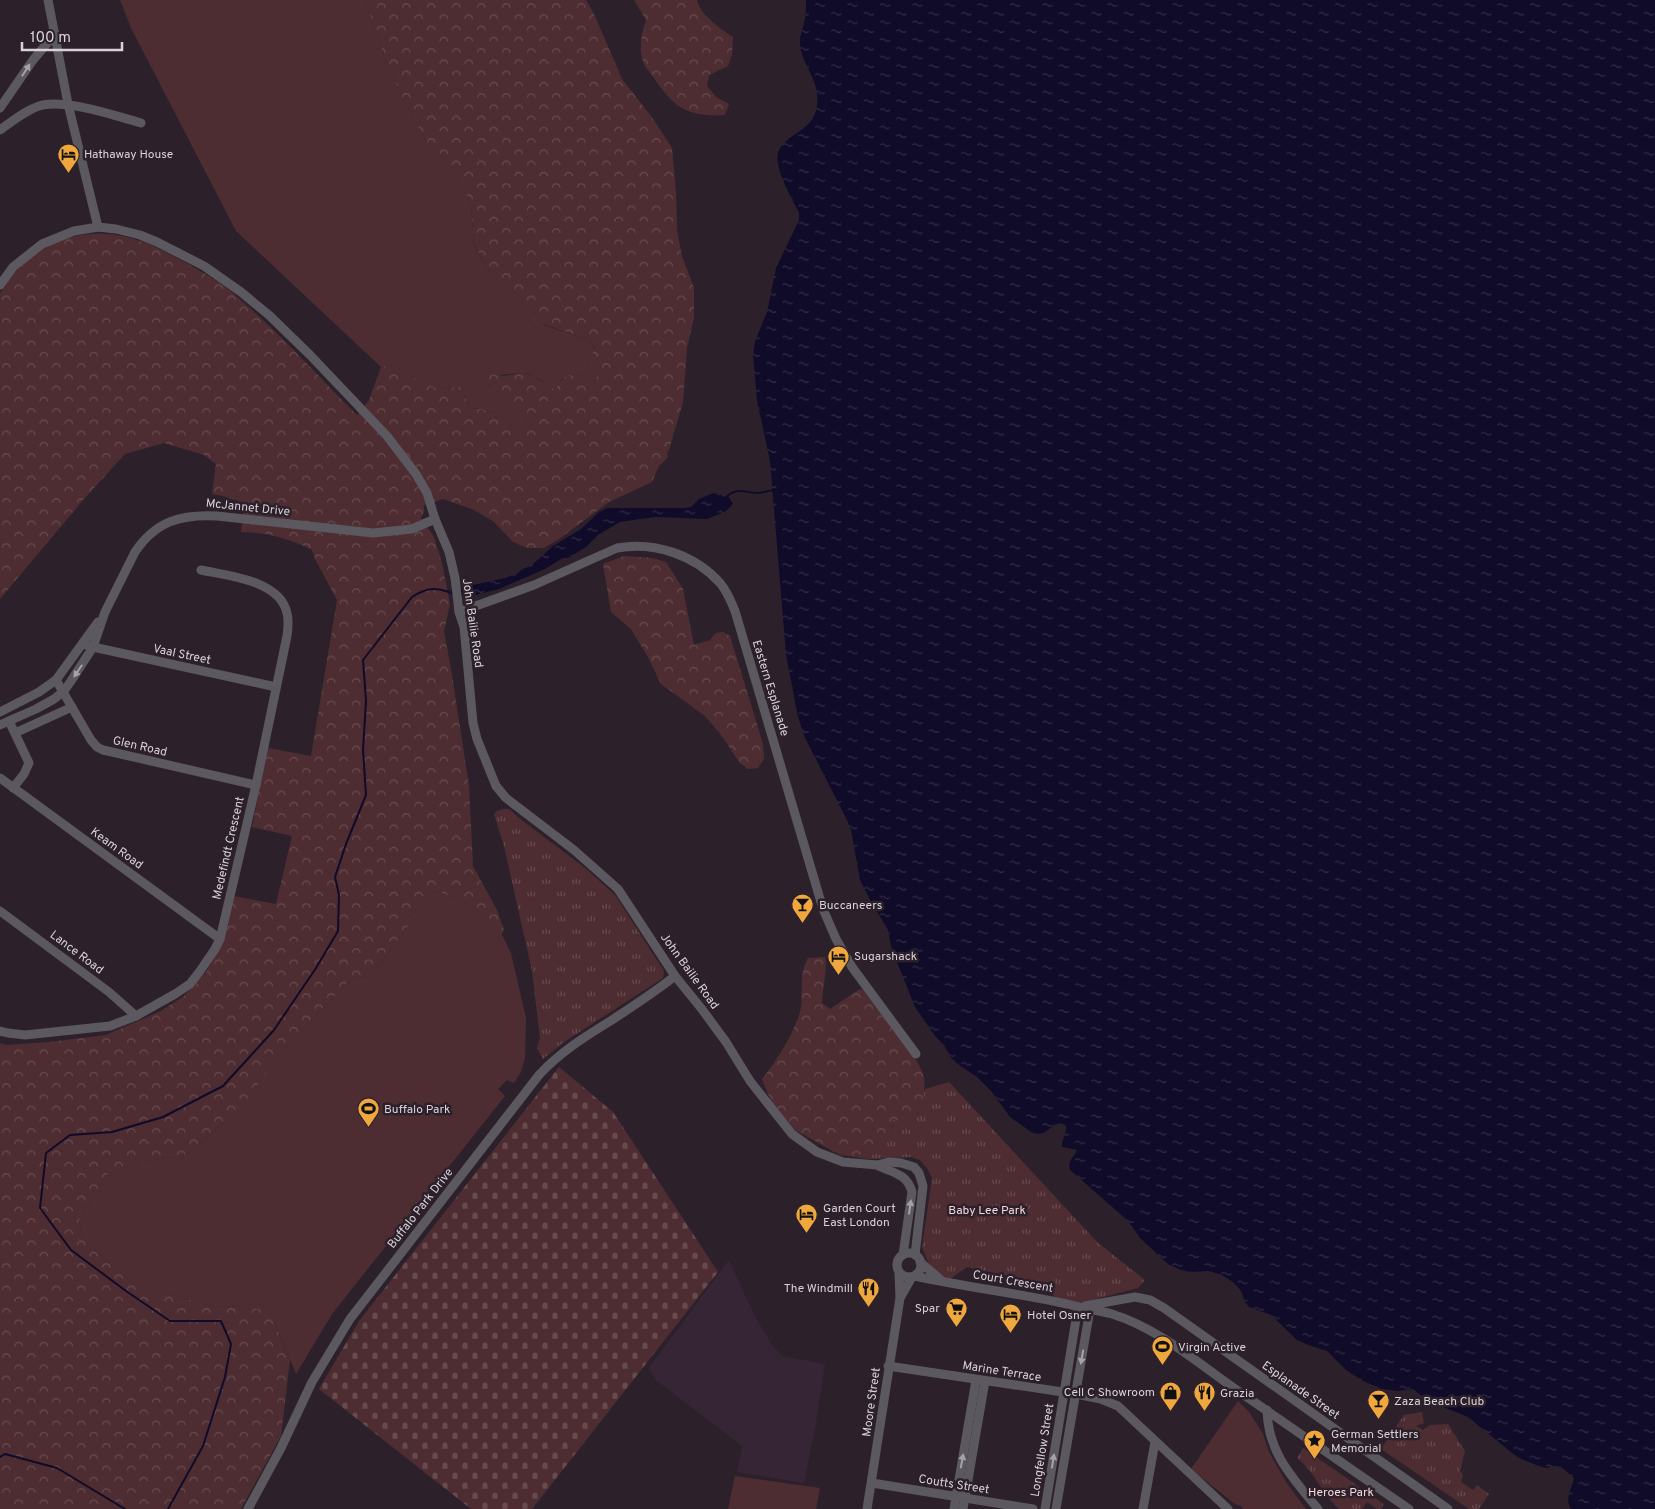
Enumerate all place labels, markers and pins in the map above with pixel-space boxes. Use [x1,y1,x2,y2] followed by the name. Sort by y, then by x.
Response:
[56,142,80,173] hotel icon: Hathaway House
[84,147,173,163] place label: Hathaway House
[791,893,815,924] bar icon: Buccaneers
[819,898,882,914] place label: Buccaneers
[826,944,850,975] hotel icon: Sugarshack
[854,949,917,965] place label: Sugarshack
[356,1097,380,1128] sports icon: Buffalo Park
[384,1102,450,1118] place label: Buffalo Park
[823,1201,896,1231] place label: Garden Court East London
[795,1203,819,1234] hotel icon: Garden Court East London
[857,1276,881,1307] restaurant icon: The Windmill
[784,1281,853,1297] place label: The Windmill
[944,1296,968,1327] supermarket icon: Spar
[915,1301,940,1317] place label: Spar
[999,1303,1023,1334] hotel icon: Hotel Osner
[1027,1308,1091,1324] place label: Hotel Osner
[1150,1335,1174,1366] sports icon: Virgin Active
[1178,1340,1246,1356] place label: Virgin Active
[1159,1380,1183,1411] shop icon: Cell C Showroom
[1192,1381,1216,1412] restaurant icon: Grazia
[1064,1385,1155,1401] place label: Cell C Showroom
[1220,1386,1254,1402] place label: Grazia
[1366,1389,1390,1420] bar icon: Zaza Beach Club
[1394,1394,1484,1410] place label: Zaza Beach Club
[1331,1427,1419,1457] place label: German Settlers Memorial
[1303,1429,1327,1460] place icon: German Settlers Memorial

